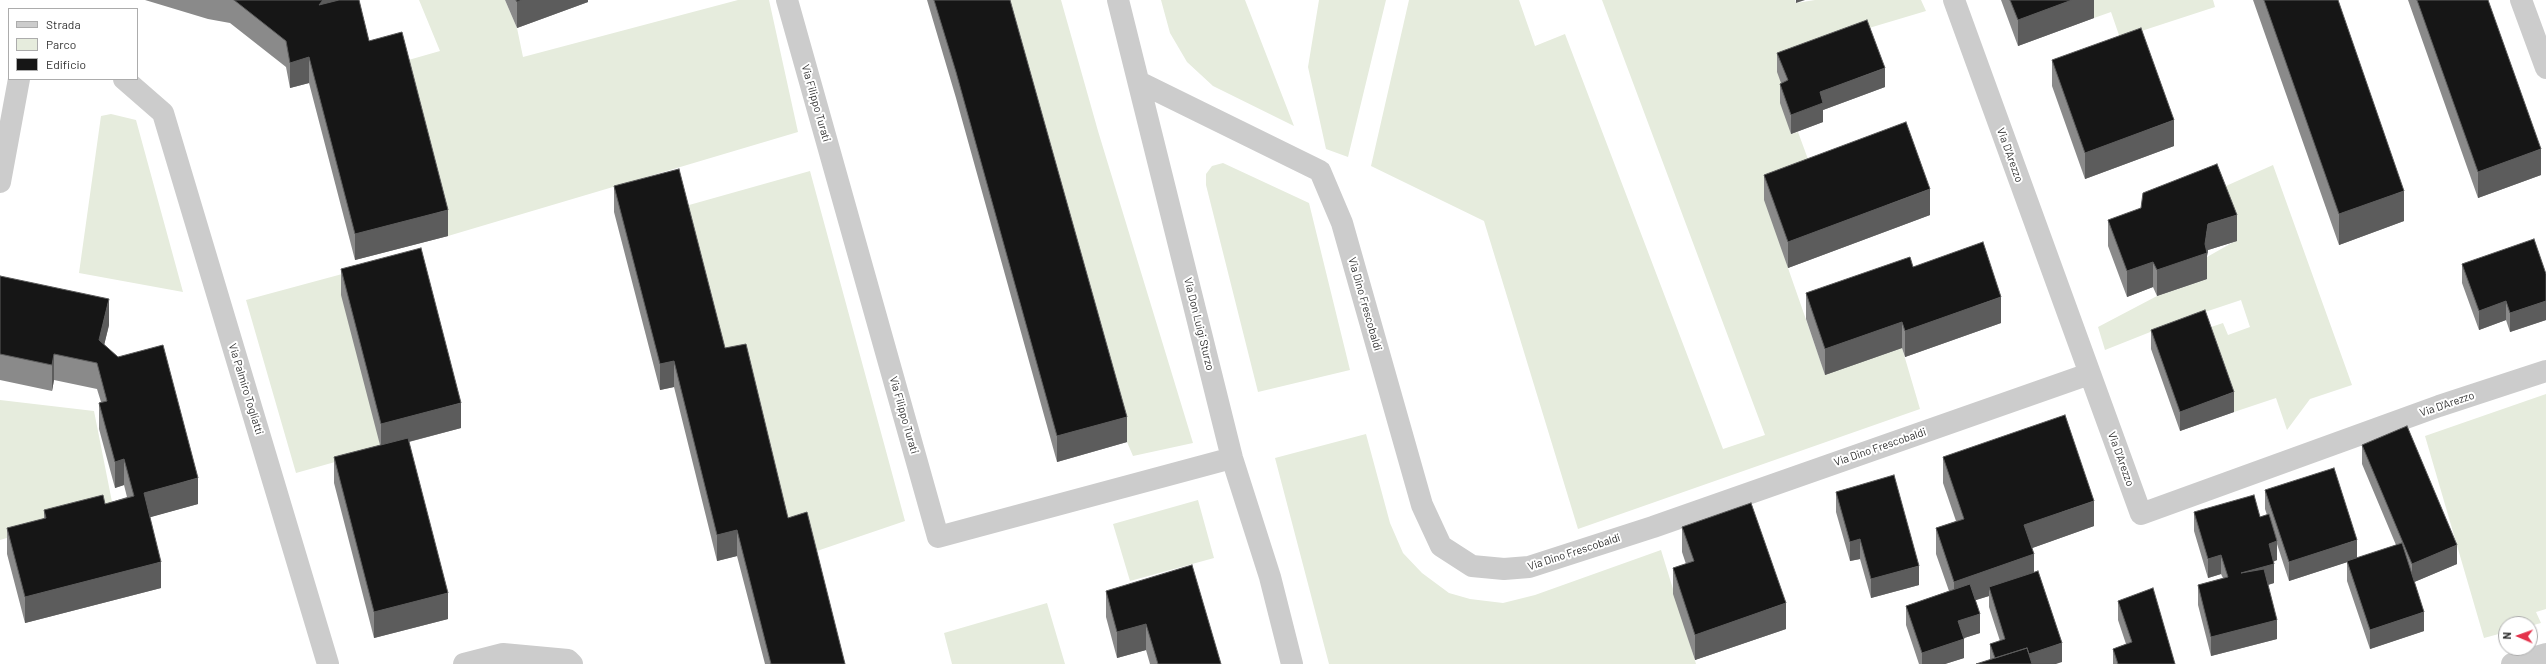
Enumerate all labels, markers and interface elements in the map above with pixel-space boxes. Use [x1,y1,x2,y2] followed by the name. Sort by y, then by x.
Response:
[8,8,138,80] legend
[46,17,81,31] text: Strada
[46,37,76,51] text: Parco
[46,57,86,71] text: Edificio
[799,63,833,143] street label: Via Filippo Turati
[1994,126,2026,184] street label: Via D'Arezzo
[1345,256,1385,352] street label: Via Dino Frescobaldi
[1181,276,1217,372] street label: Via Don Luigi Sturzo
[226,342,266,436] street label: Via Palmiro Togliatti
[887,375,921,455] street label: Via Filippo Turati
[2418,388,2476,420] street label: Via D'Arezzo
[1832,425,1928,469] street label: Via Dino Frescobaldi
[2105,430,2137,488] street label: Via D'Arezzo
[1526,531,1622,573] street label: Via Dino Frescobaldi
[2498,616,2538,656] north arrow
[2500,632,2513,639] text: N

